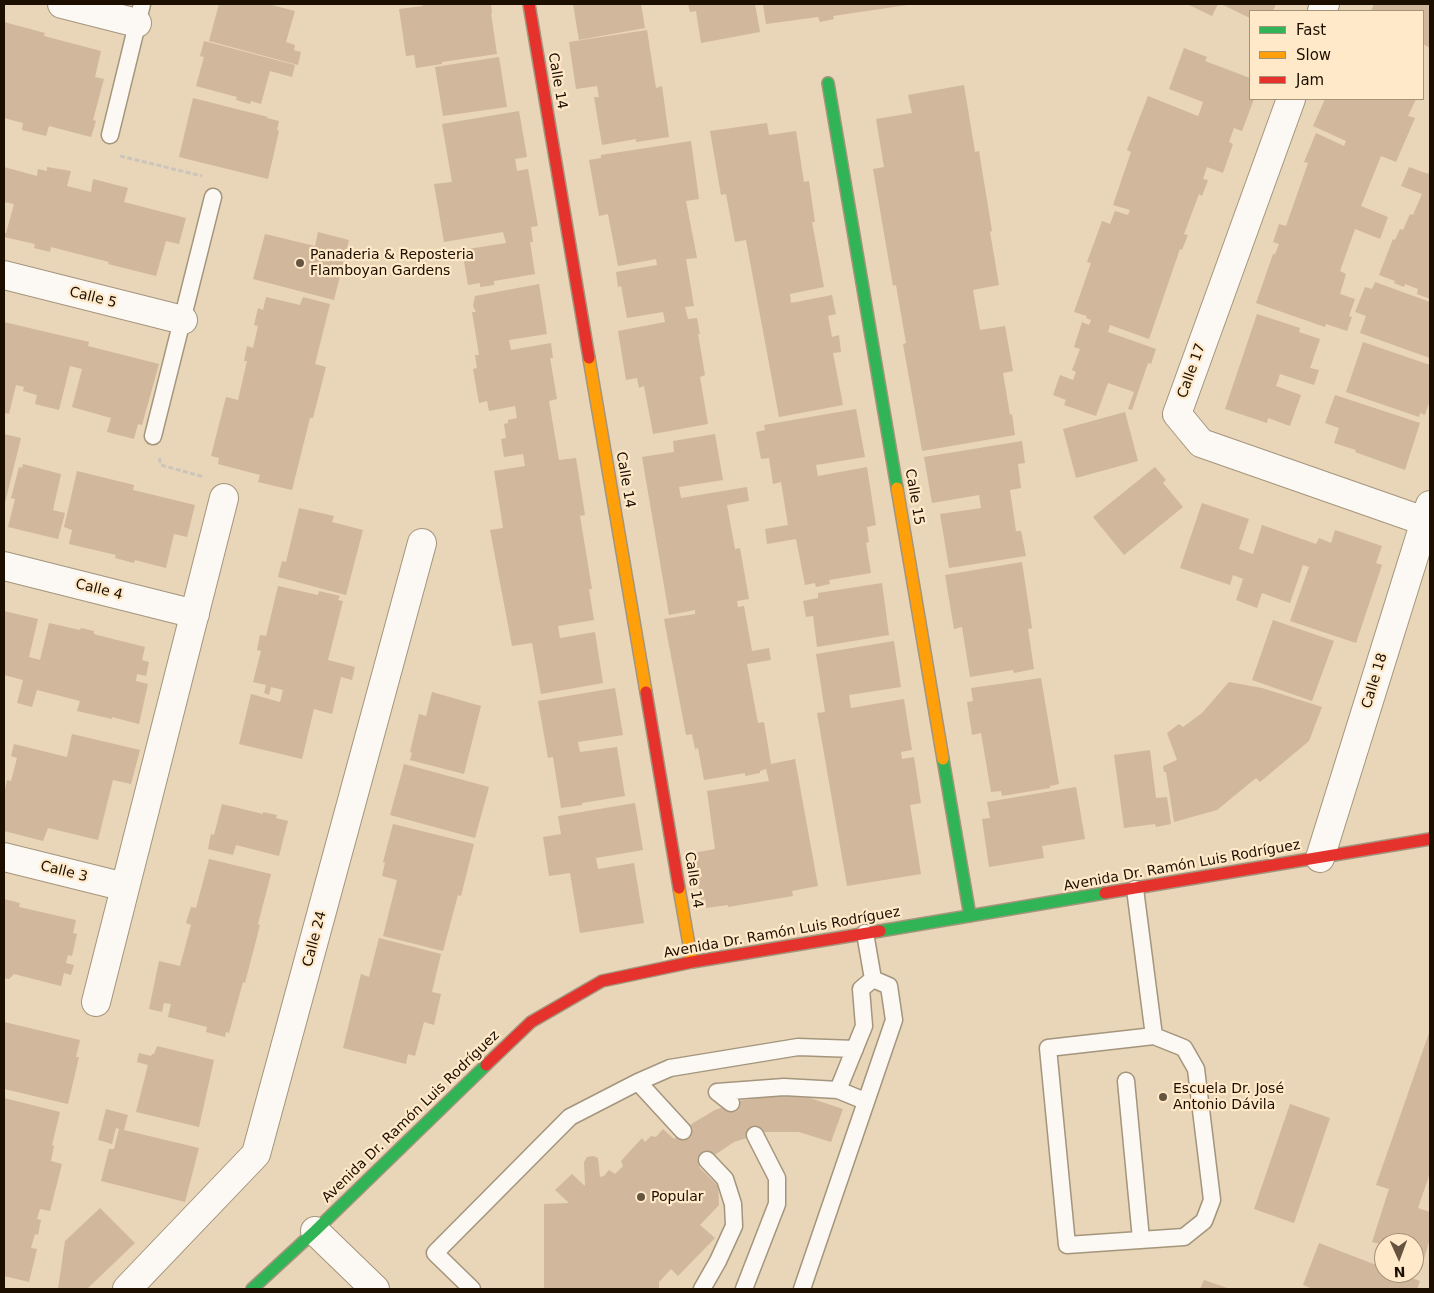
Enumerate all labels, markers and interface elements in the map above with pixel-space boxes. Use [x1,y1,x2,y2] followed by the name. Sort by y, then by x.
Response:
[1249,10,1424,100] legend
[1296,21,1326,39] text: Fast
[1296,46,1331,64] text: Slow
[544,51,570,111] street label: Calle 14
[1296,71,1324,89] text: Jam
[310,247,474,280] place label: Panaderia & Reposteria Flamboyan Gardens
[294,257,306,269] marker: Panaderia & Reposteria Flamboyan Gardens
[68,284,118,312] street label: Calle 5
[1174,341,1210,401] street label: Calle 17
[612,450,638,510] street label: Calle 14
[901,467,927,527] street label: Calle 15
[74,576,124,604] street label: Calle 4
[1359,651,1391,711] street label: Calle 18
[1062,837,1302,895] street label: Avenida Dr. Ramón Luis Rodríguez
[680,851,706,909] street label: Calle 14
[39,858,89,886] street label: Calle 3
[662,904,902,962] street label: Avenida Dr. Ramón Luis Rodríguez
[300,909,330,969] street label: Calle 24
[319,1028,503,1206] street label: Avenida Dr. Ramón Luis Rodríguez
[1173,1081,1284,1114] place label: Escuela Dr. José Antonio Dávila
[1157,1091,1169,1103] marker: Escuela Dr. José Antonio Dávila
[651,1189,703,1205] place label: Popular
[635,1191,647,1203] marker: Popular
[1374,1233,1424,1283] north arrow
[1393,1264,1406,1280] text: N

